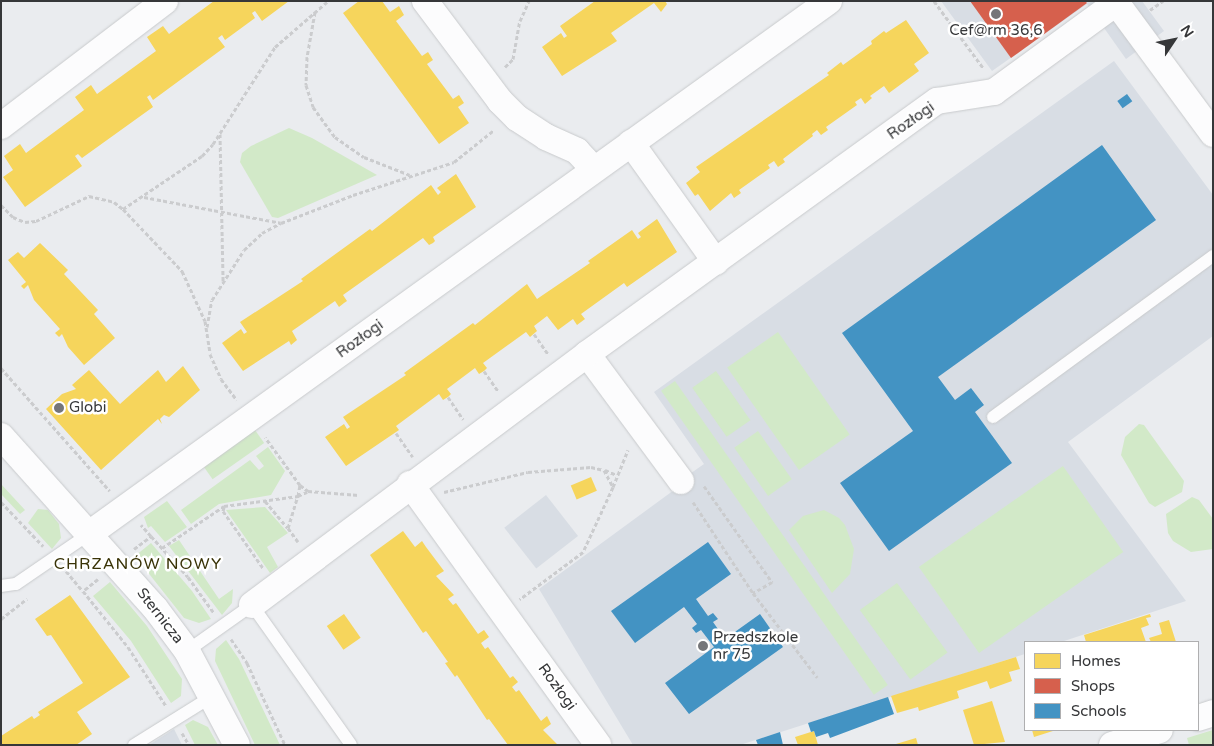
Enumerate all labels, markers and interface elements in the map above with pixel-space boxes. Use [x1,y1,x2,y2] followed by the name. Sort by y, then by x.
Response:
[990,8,1002,20] marker: Cef@rm 36,6
[1149,15,1199,65] north arrow
[949,22,1043,40] place label: Cef@rm 36,6
[1177,22,1197,41] text: N
[884,98,938,144] street label: Rozłogi
[333,316,387,362] street label: Rozłogi
[69,399,106,417] place label: Globi
[53,402,65,414] marker: Globi
[52,554,224,574] district label: CHRZANÓW NOWY
[133,585,187,647] street label: Sternicza
[713,628,798,663] place label: Przedszkole nr 75
[697,640,709,652] marker: Przedszkole nr 75
[1024,641,1199,731] legend
[1071,652,1121,670] text: Homes
[534,660,580,714] street label: Rozłogi
[1071,677,1115,695] text: Shops
[1071,702,1127,720] text: Schools

